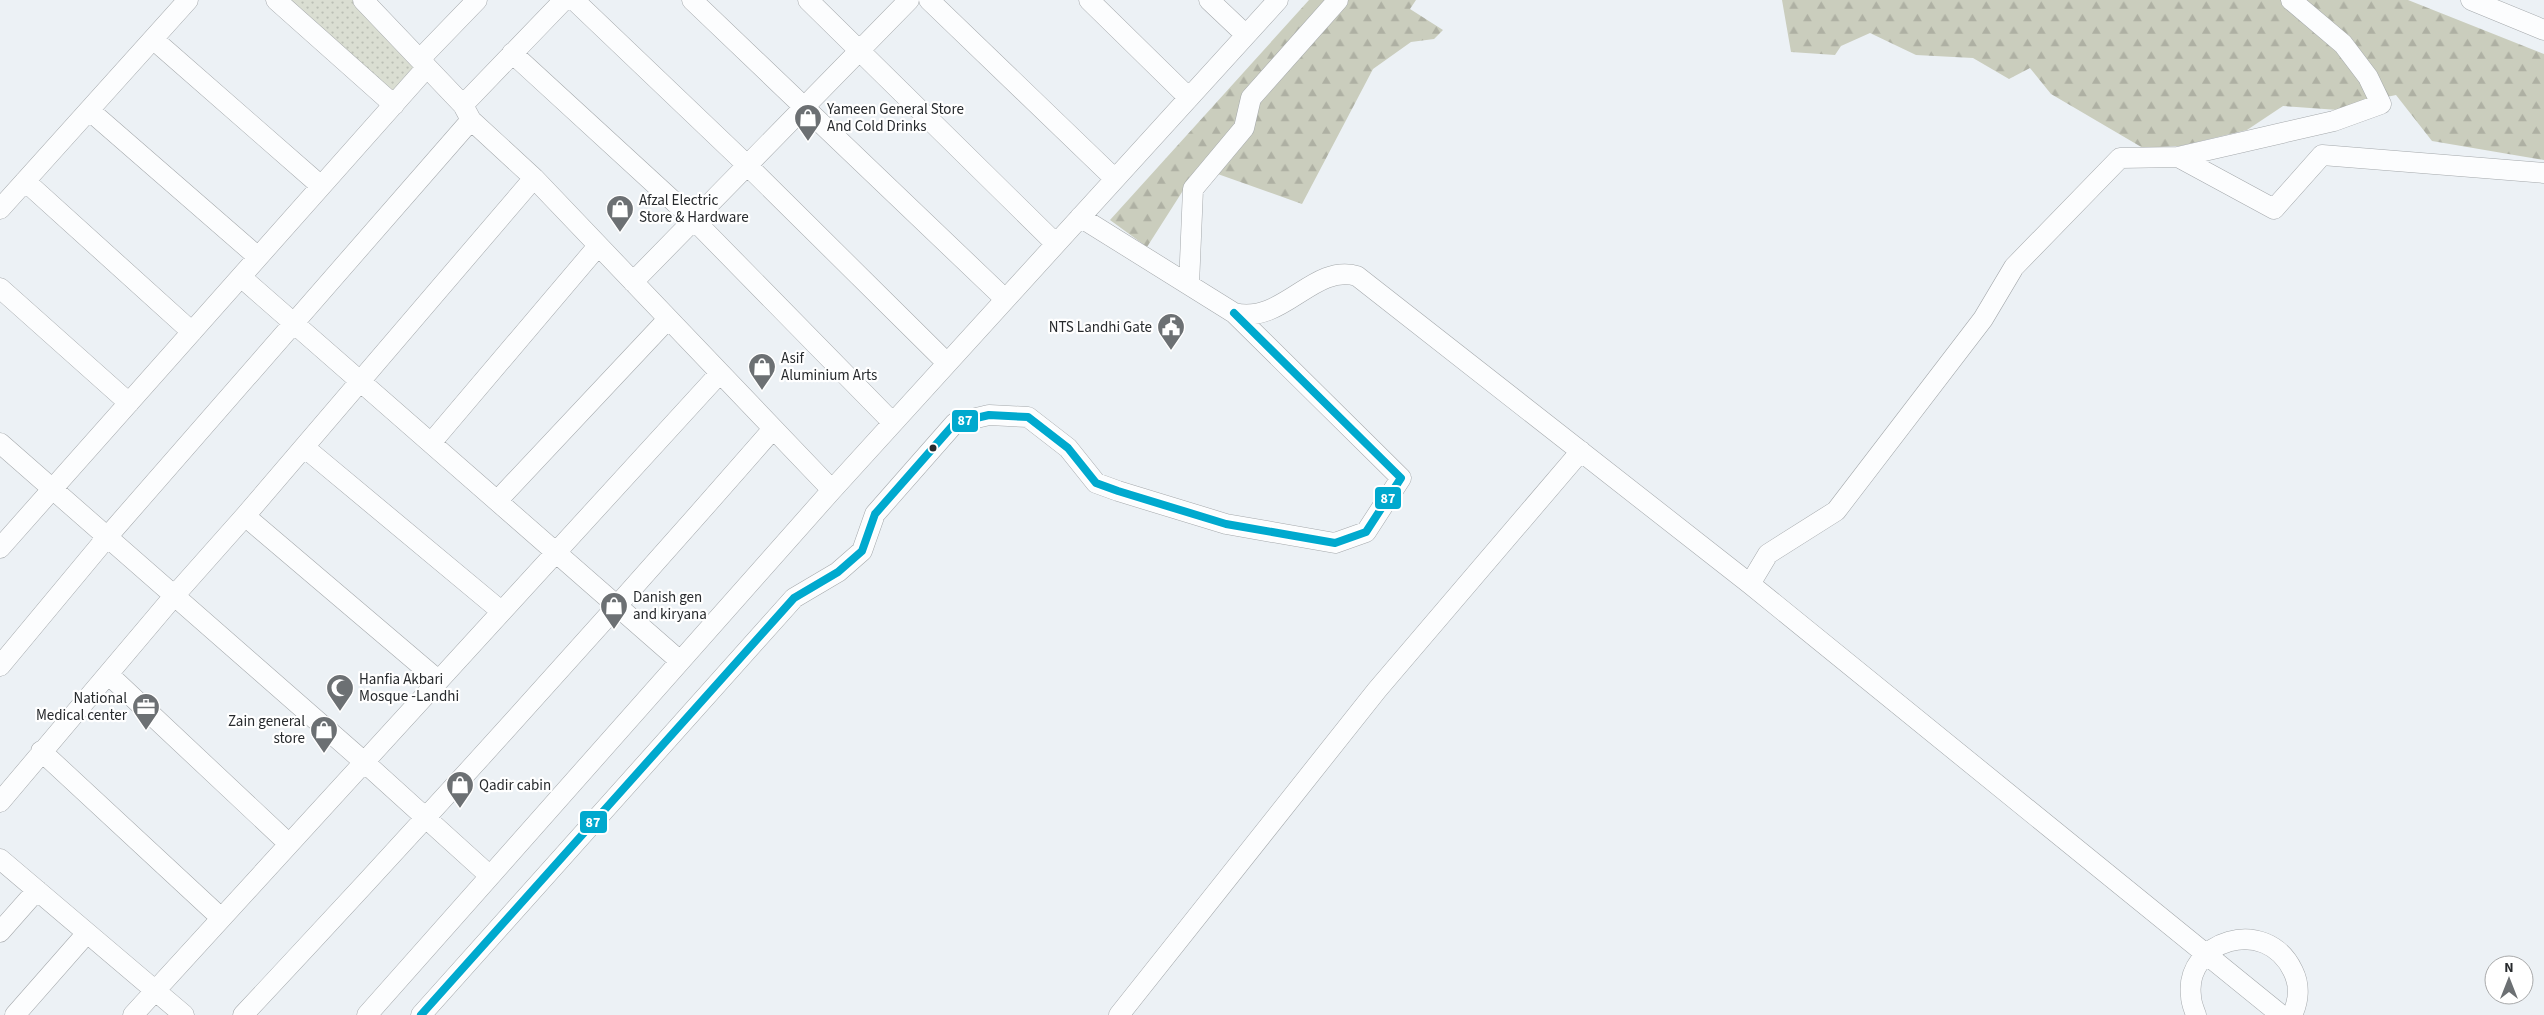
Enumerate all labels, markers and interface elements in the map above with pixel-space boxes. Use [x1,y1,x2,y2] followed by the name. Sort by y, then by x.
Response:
[826,99,964,137] place label: Yameen General Store And Cold Drinks
[793,103,823,142] shop icon: Yameen General Store And Cold Drinks
[639,190,749,228] place label: Afzal Electric Store & Hardware
[605,194,635,233] shop icon: Afzal Electric Store & Hardware
[1156,312,1186,351] public building icon: NTS Landhi Gate
[1049,317,1152,338] place label: NTS Landhi Gate
[781,348,877,386] place label: Asif Aluminium Arts
[747,352,777,391] shop icon: Asif Aluminium Arts
[951,409,979,433] line badge: 87
[958,411,972,431] text: 87
[928,443,938,453] unlabelled marker
[1374,486,1402,510] line badge: 87
[1381,489,1395,509] text: 87
[633,587,707,625] place label: Danish gen and kiryana
[599,591,629,630] shop icon: Danish gen and kiryana
[359,669,459,707] place label: Hanfia Akbari Mosque -Landhi
[325,673,355,712] mosque icon: Hanfia Akbari Mosque -Landhi
[36,688,128,726] place label: National Medical center
[131,692,161,731] office icon: National Medical center
[228,711,305,749] place label: Zain general store
[309,715,339,754] shop icon: Zain general store
[445,770,475,809] shop icon: Qadir cabin
[479,775,551,796] place label: Qadir cabin
[579,810,608,834] line badge: 87
[586,813,600,833] text: 87
[2484,955,2534,1005] north arrow
[2504,958,2514,978] text: N

